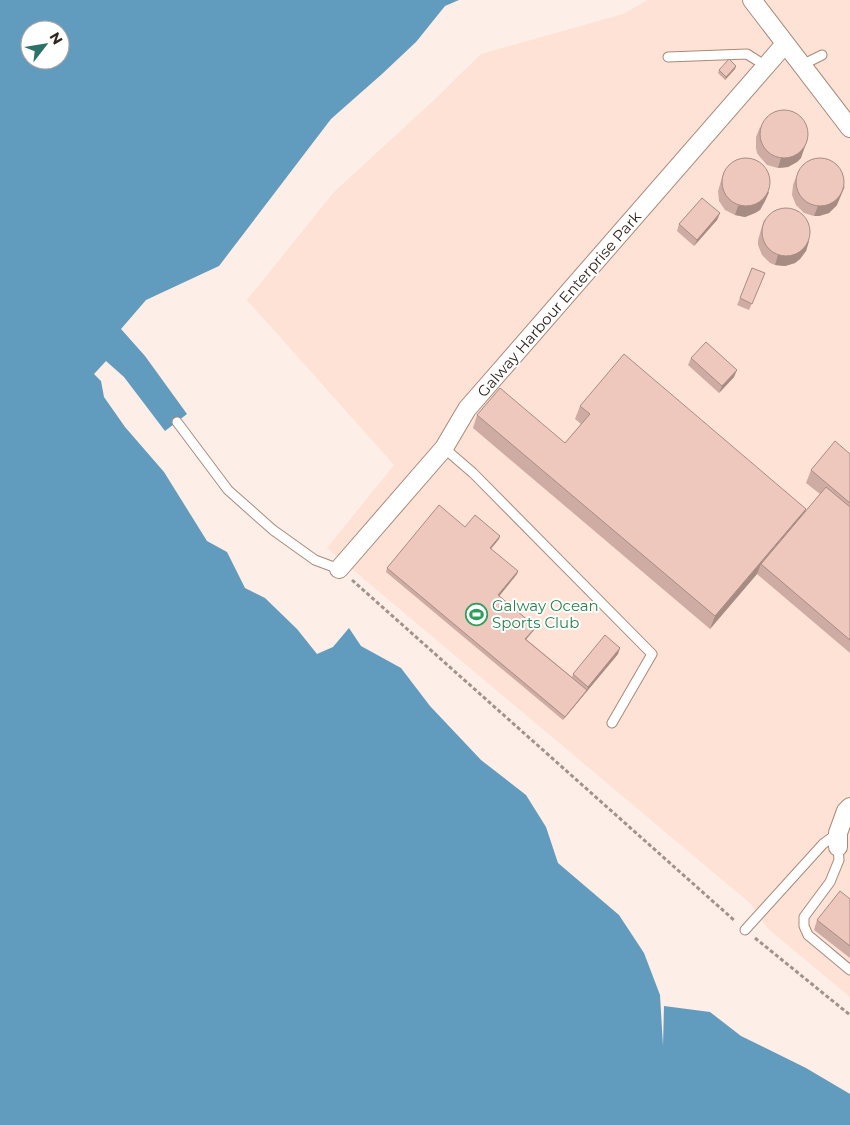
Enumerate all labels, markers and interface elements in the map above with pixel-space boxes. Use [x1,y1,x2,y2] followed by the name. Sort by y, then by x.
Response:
[20,20,70,70] north arrow
[46,29,67,48] text: N
[473,207,645,401] street label: Galway Harbour Enterprise Park
[492,596,599,632] place label: Galway Ocean Sports Club
[464,602,488,626] sports icon: Galway Ocean Sports Club

